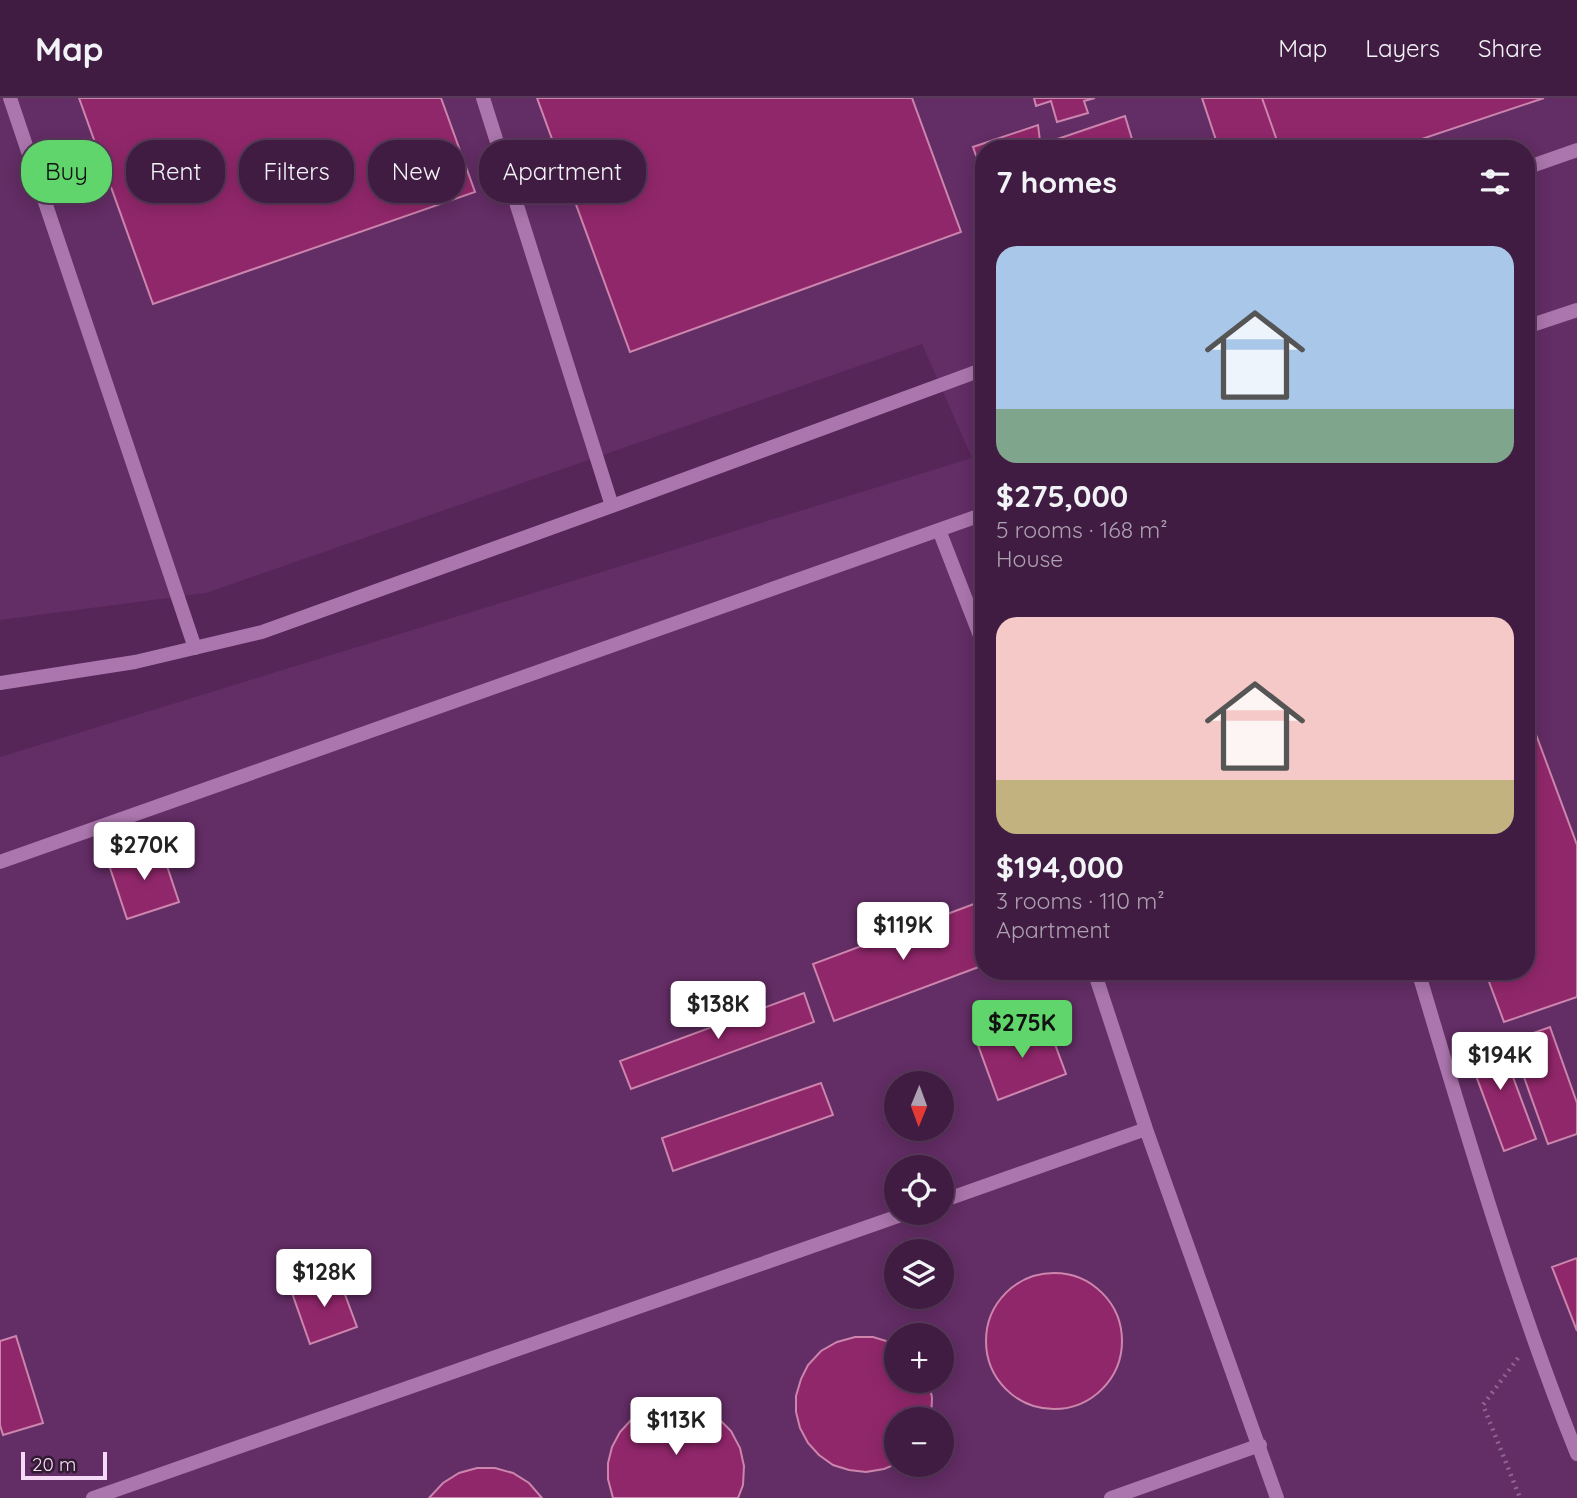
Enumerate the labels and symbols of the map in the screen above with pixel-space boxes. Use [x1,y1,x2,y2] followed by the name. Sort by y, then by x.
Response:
[95,822,193,882] pin: $270K
[854,902,952,962] pin: $119K
[669,982,767,1041] pin: $138K
[973,1000,1071,1060] pin: $275K
[1451,1032,1549,1092] pin: $194K
[884,1071,954,1141] north arrow
[275,1250,373,1309] pin: $128K
[627,1398,725,1457] pin: $113K
[21,1449,107,1481] scale bar

